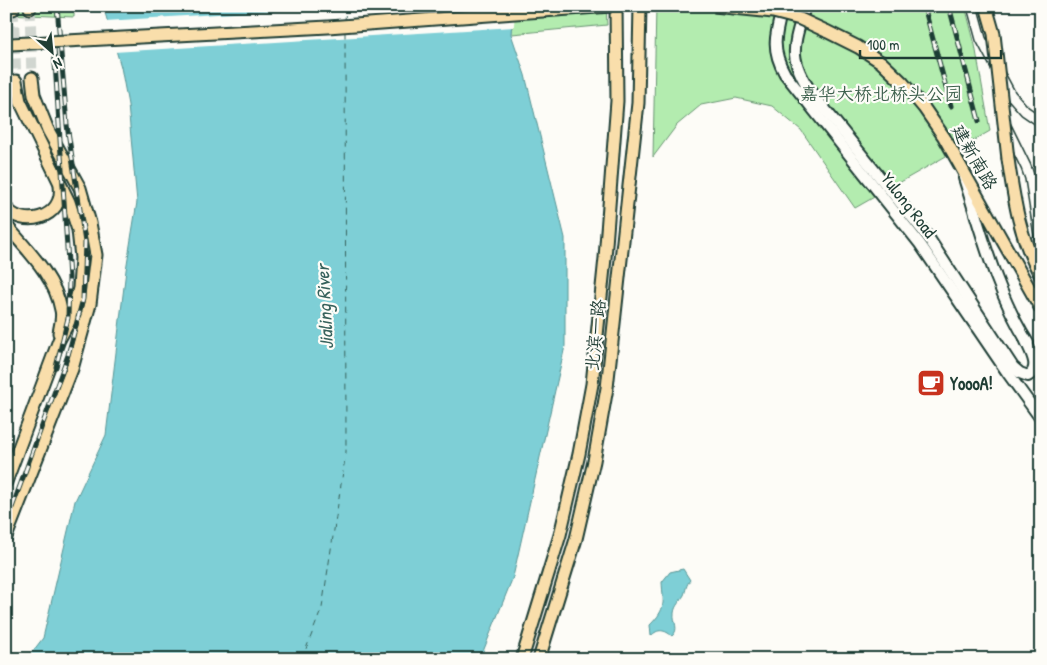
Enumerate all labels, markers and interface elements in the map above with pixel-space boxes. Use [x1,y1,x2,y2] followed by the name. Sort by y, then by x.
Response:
[28,28,78,78] north arrow
[860,28,1001,60] scale bar
[867,34,900,55] text: 100 m
[50,54,66,74] text: N
[800,81,962,106] park label: 嘉华大桥北桥头公园
[946,120,1004,194] street label: 建新南路
[875,167,943,243] street label: Yulong Road
[309,261,339,350] water label: Jialing River
[579,298,611,372] street label: 北滨一路
[916,368,946,398] cafe icon: YoooA!
[950,371,993,396] place label: YoooA!

